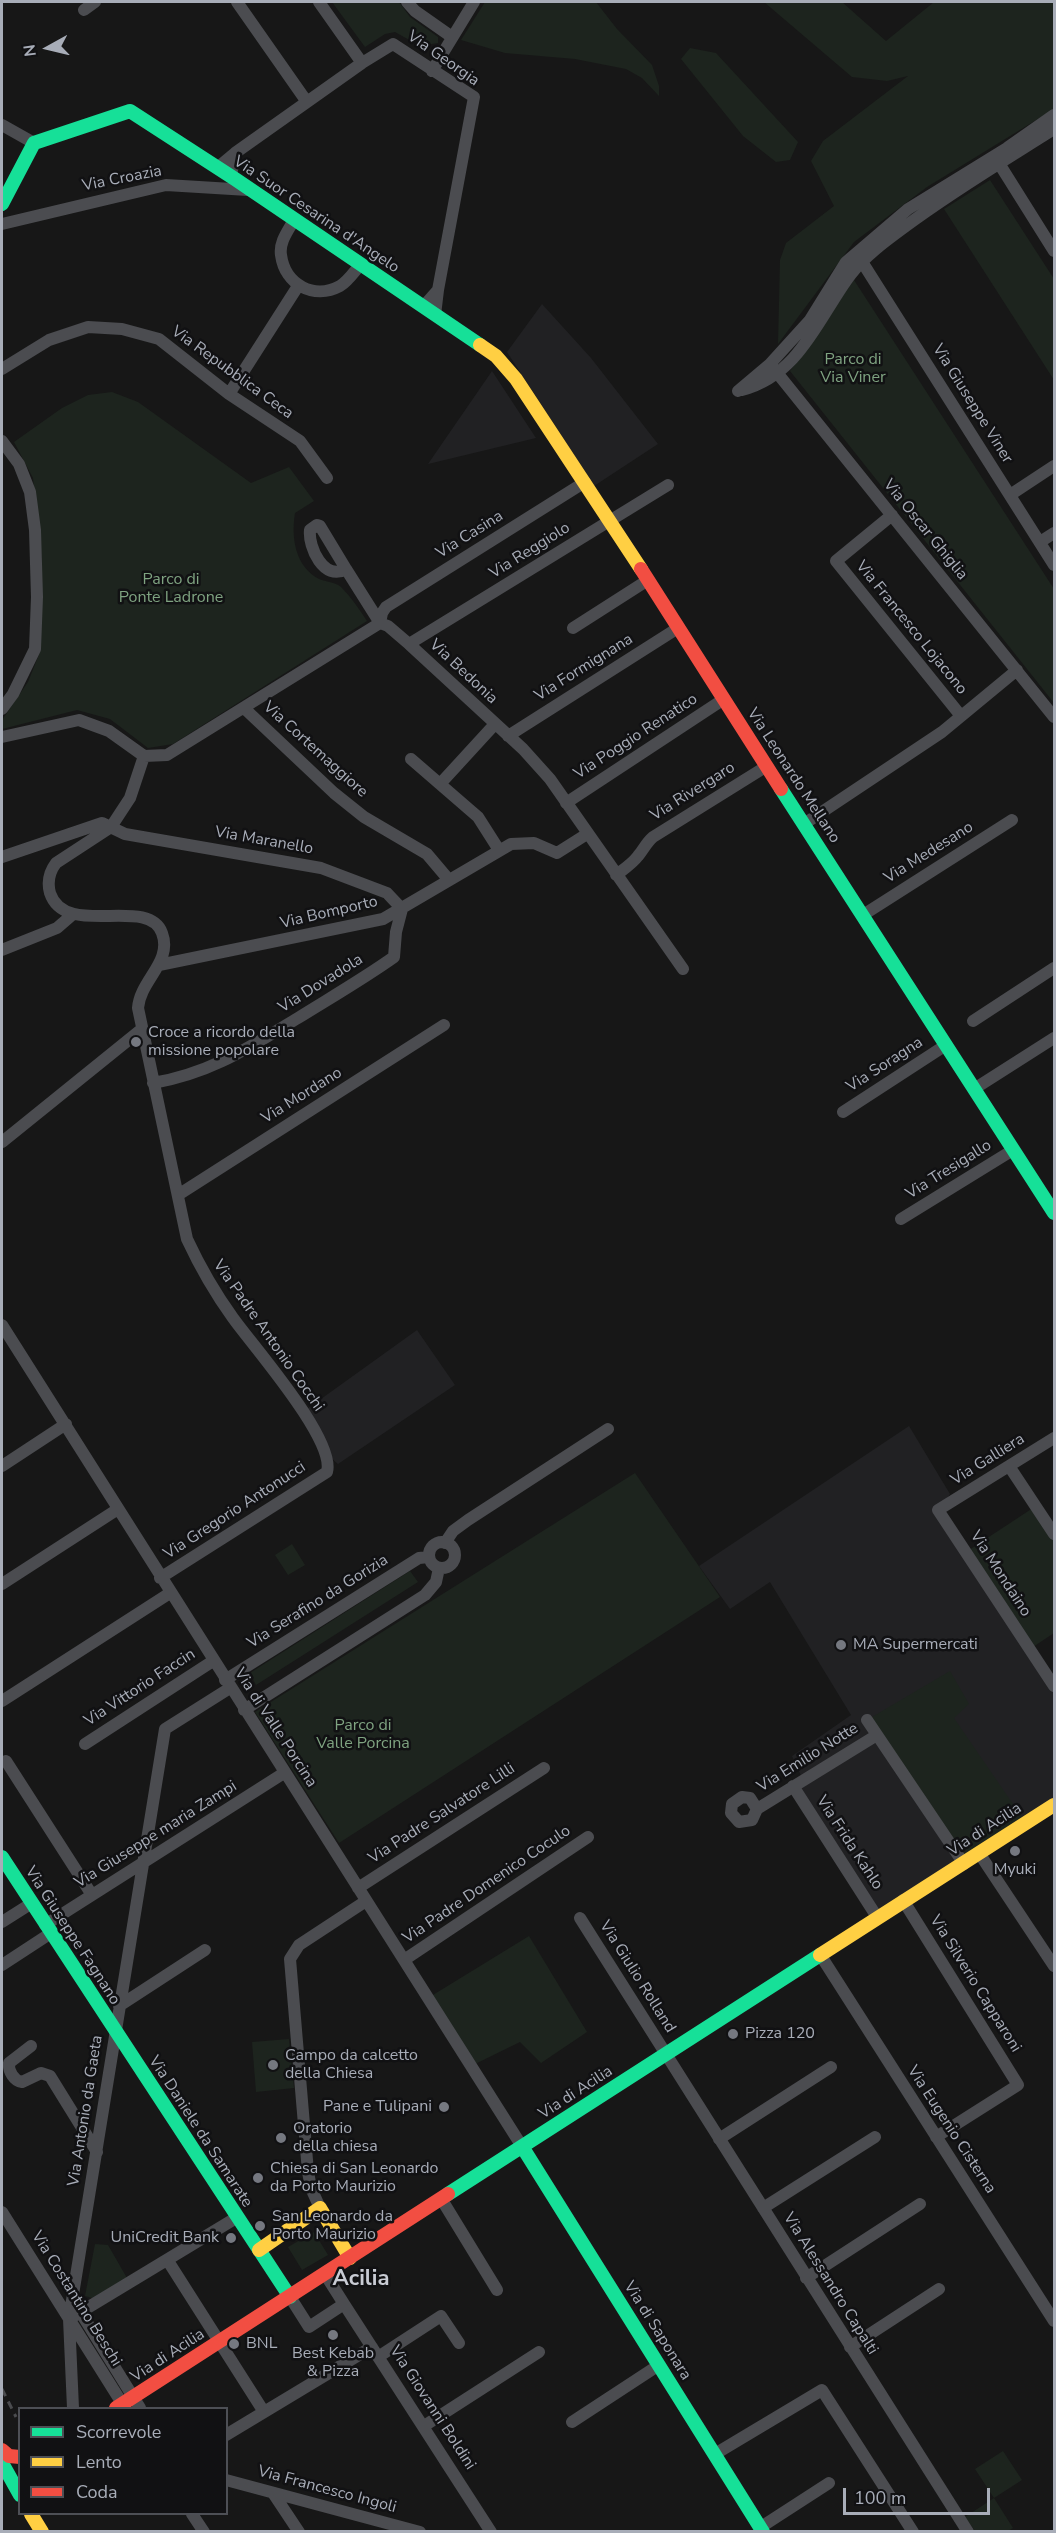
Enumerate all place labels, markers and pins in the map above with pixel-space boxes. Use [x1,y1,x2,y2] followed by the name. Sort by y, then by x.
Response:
[148,1023,295,1061] place label: Croce a ricordo della missione popolare
[129,1035,143,1049] marker: Croce a ricordo della missione popolare
[853,1635,978,1655] place label: MA Supermercati
[834,1638,848,1652] marker: MA Supermercati
[1008,1844,1022,1858] marker: Myuki
[994,1860,1036,1880] place label: Myuki
[745,2024,815,2044] place label: Pizza 120
[726,2027,740,2041] marker: Pizza 120
[285,2046,418,2084] place label: Campo da calcetto della Chiesa
[266,2058,280,2072] marker: Campo da calcetto della Chiesa
[323,2097,432,2117] place label: Pane e Tulipani
[437,2100,451,2114] marker: Pane e Tulipani
[293,2119,378,2157] place label: Oratorio della chiesa
[274,2131,288,2145] marker: Oratorio della chiesa
[270,2159,438,2197] place label: Chiesa di San Leonardo da Porto Maurizio
[251,2171,265,2185] marker: Chiesa di San Leonardo da Porto Maurizio
[272,2207,393,2245] place label: San Leonardo da Porto Maurizio
[253,2219,267,2233] marker: San Leonardo da Porto Maurizio
[111,2228,219,2248] place label: UniCredit Bank
[224,2231,238,2245] marker: UniCredit Bank
[326,2328,340,2342] marker: Best Kebab & Pizza
[246,2334,277,2354] place label: BNL
[227,2337,241,2351] marker: BNL
[292,2344,374,2382] place label: Best Kebab & Pizza

